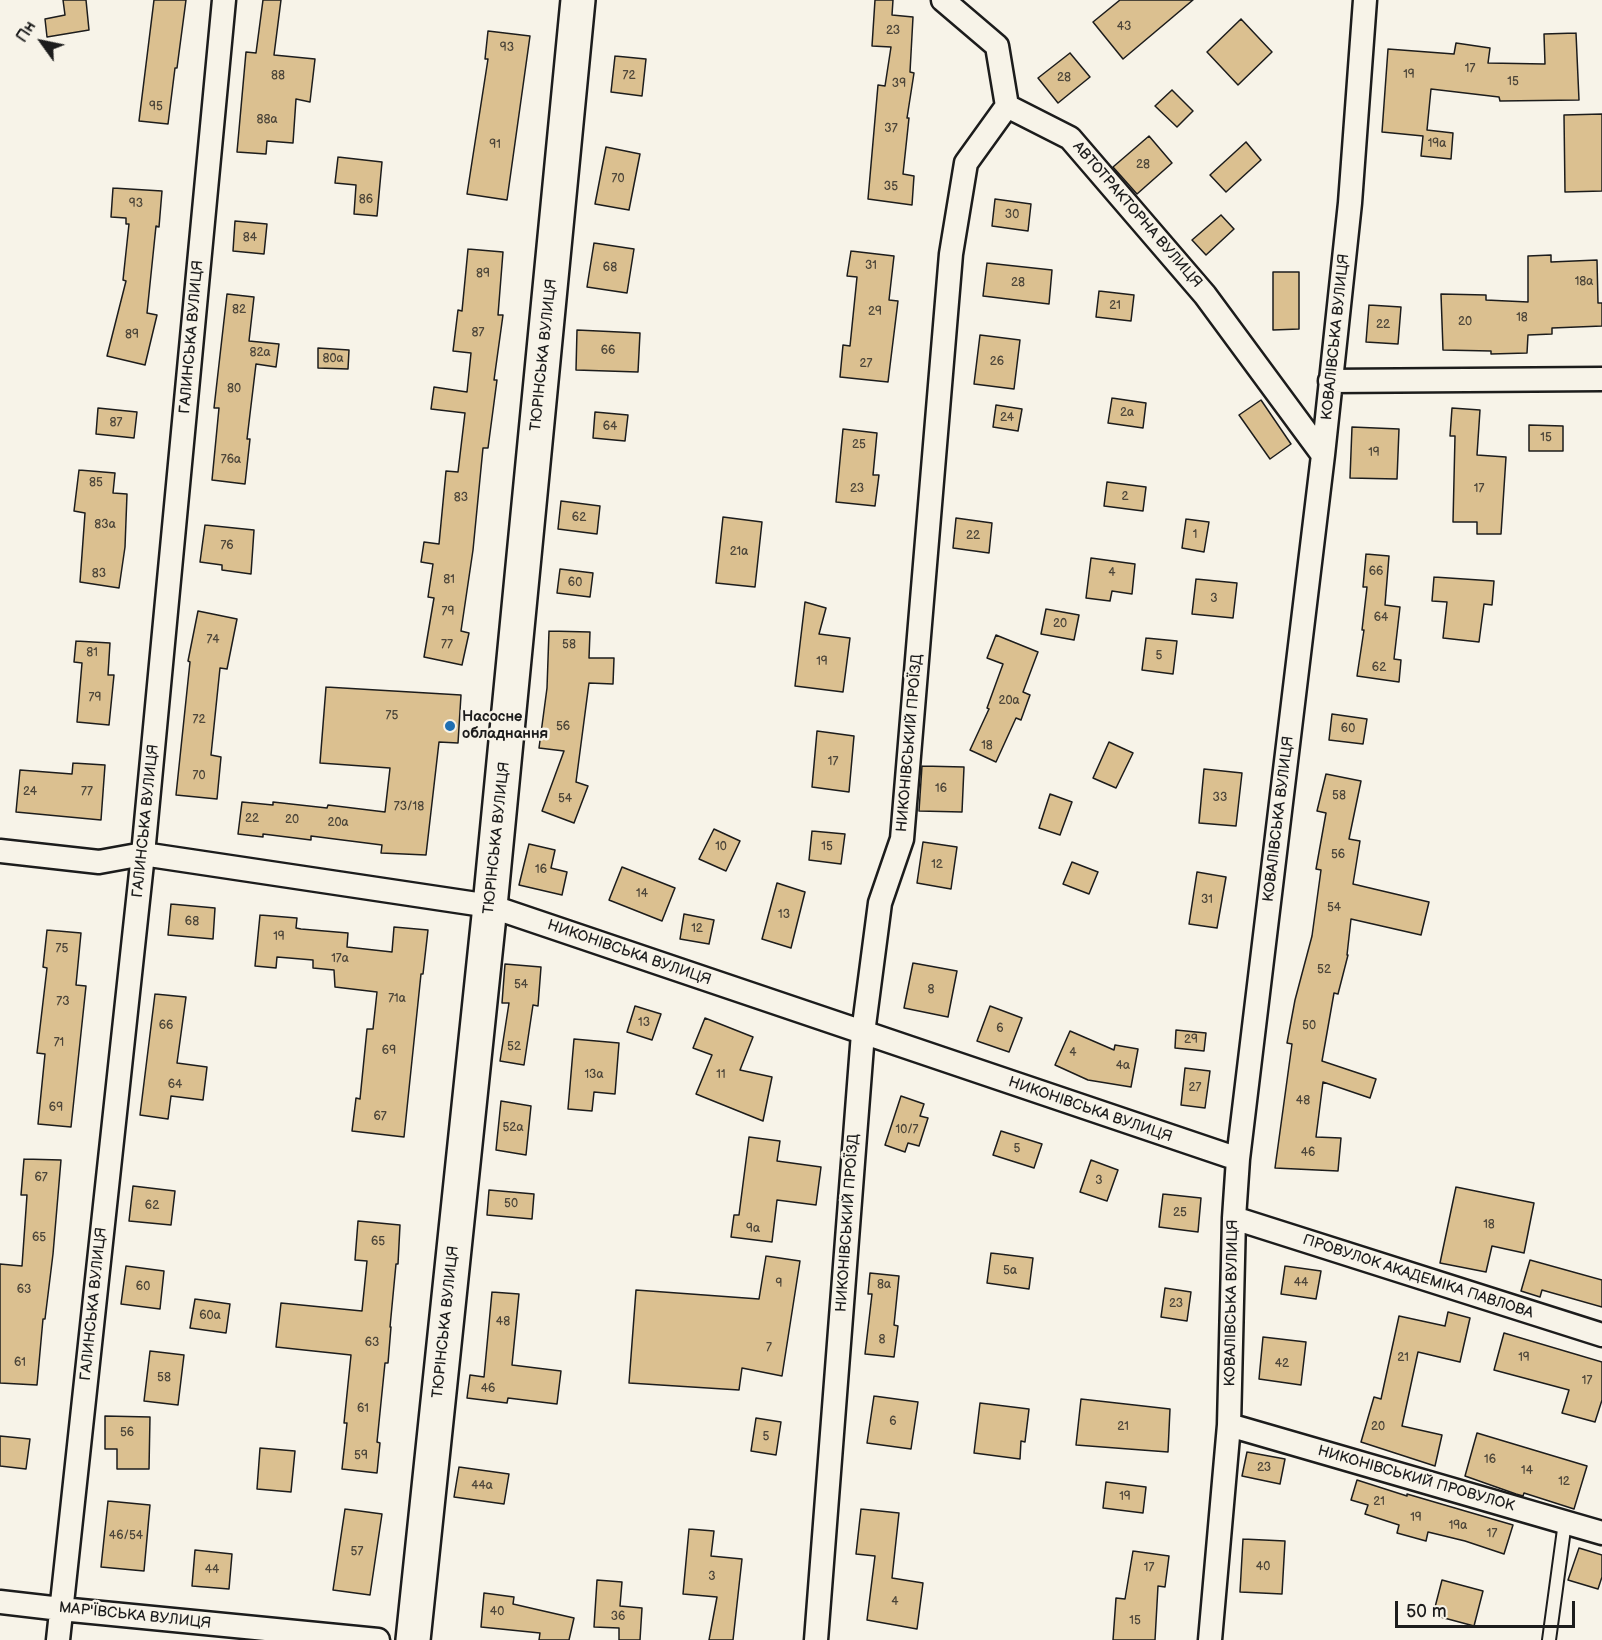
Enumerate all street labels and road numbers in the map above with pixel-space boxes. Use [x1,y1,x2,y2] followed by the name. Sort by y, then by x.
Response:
[1069,138,1205,292] street label: АВТОТРАКТОРНА ВУЛИЦЯ
[1318,253,1354,421] street label: КОВАЛІВСЬКА ВУЛИЦЯ
[176,260,208,414] street label: ГАЛИНСЬКА ВУЛИЦЯ
[527,278,561,432] street label: ТЮРІНСЬКА ВУЛИЦЯ
[893,653,927,833] street label: НИКОНІВСЬКИЙ ПРОЇЗД
[1260,735,1298,903] street label: КОВАЛІВСЬКА ВУЛИЦЯ
[129,744,163,898] street label: ГАЛИНСЬКА ВУЛИЦЯ
[480,761,514,915] street label: ТЮРІНСЬКА ВУЛИЦЯ
[545,916,713,990] street label: НИКОНІВСЬКА ВУЛИЦЯ
[1006,1073,1174,1147] street label: НИКОНІВСЬКА ВУЛИЦЯ
[833,1133,863,1313] street label: НИКОНІВСЬКИЙ ПРОЇЗД
[1222,1219,1242,1387] street label: КОВАЛІВСЬКА ВУЛИЦЯ
[77,1227,111,1381] street label: ГАЛИНСЬКА ВУЛИЦЯ
[1300,1231,1536,1323] street label: ПРОВУЛОК АКАДЕМІКА ПАВЛОВА
[429,1245,463,1399] street label: ТЮРІНСЬКА ВУЛИЦЯ
[1315,1442,1517,1516] street label: НИКОНІВСЬКИЙ ПРОВУЛОК
[58,1599,212,1633] street label: МАР'ЇВСЬКА ВУЛИЦЯ

